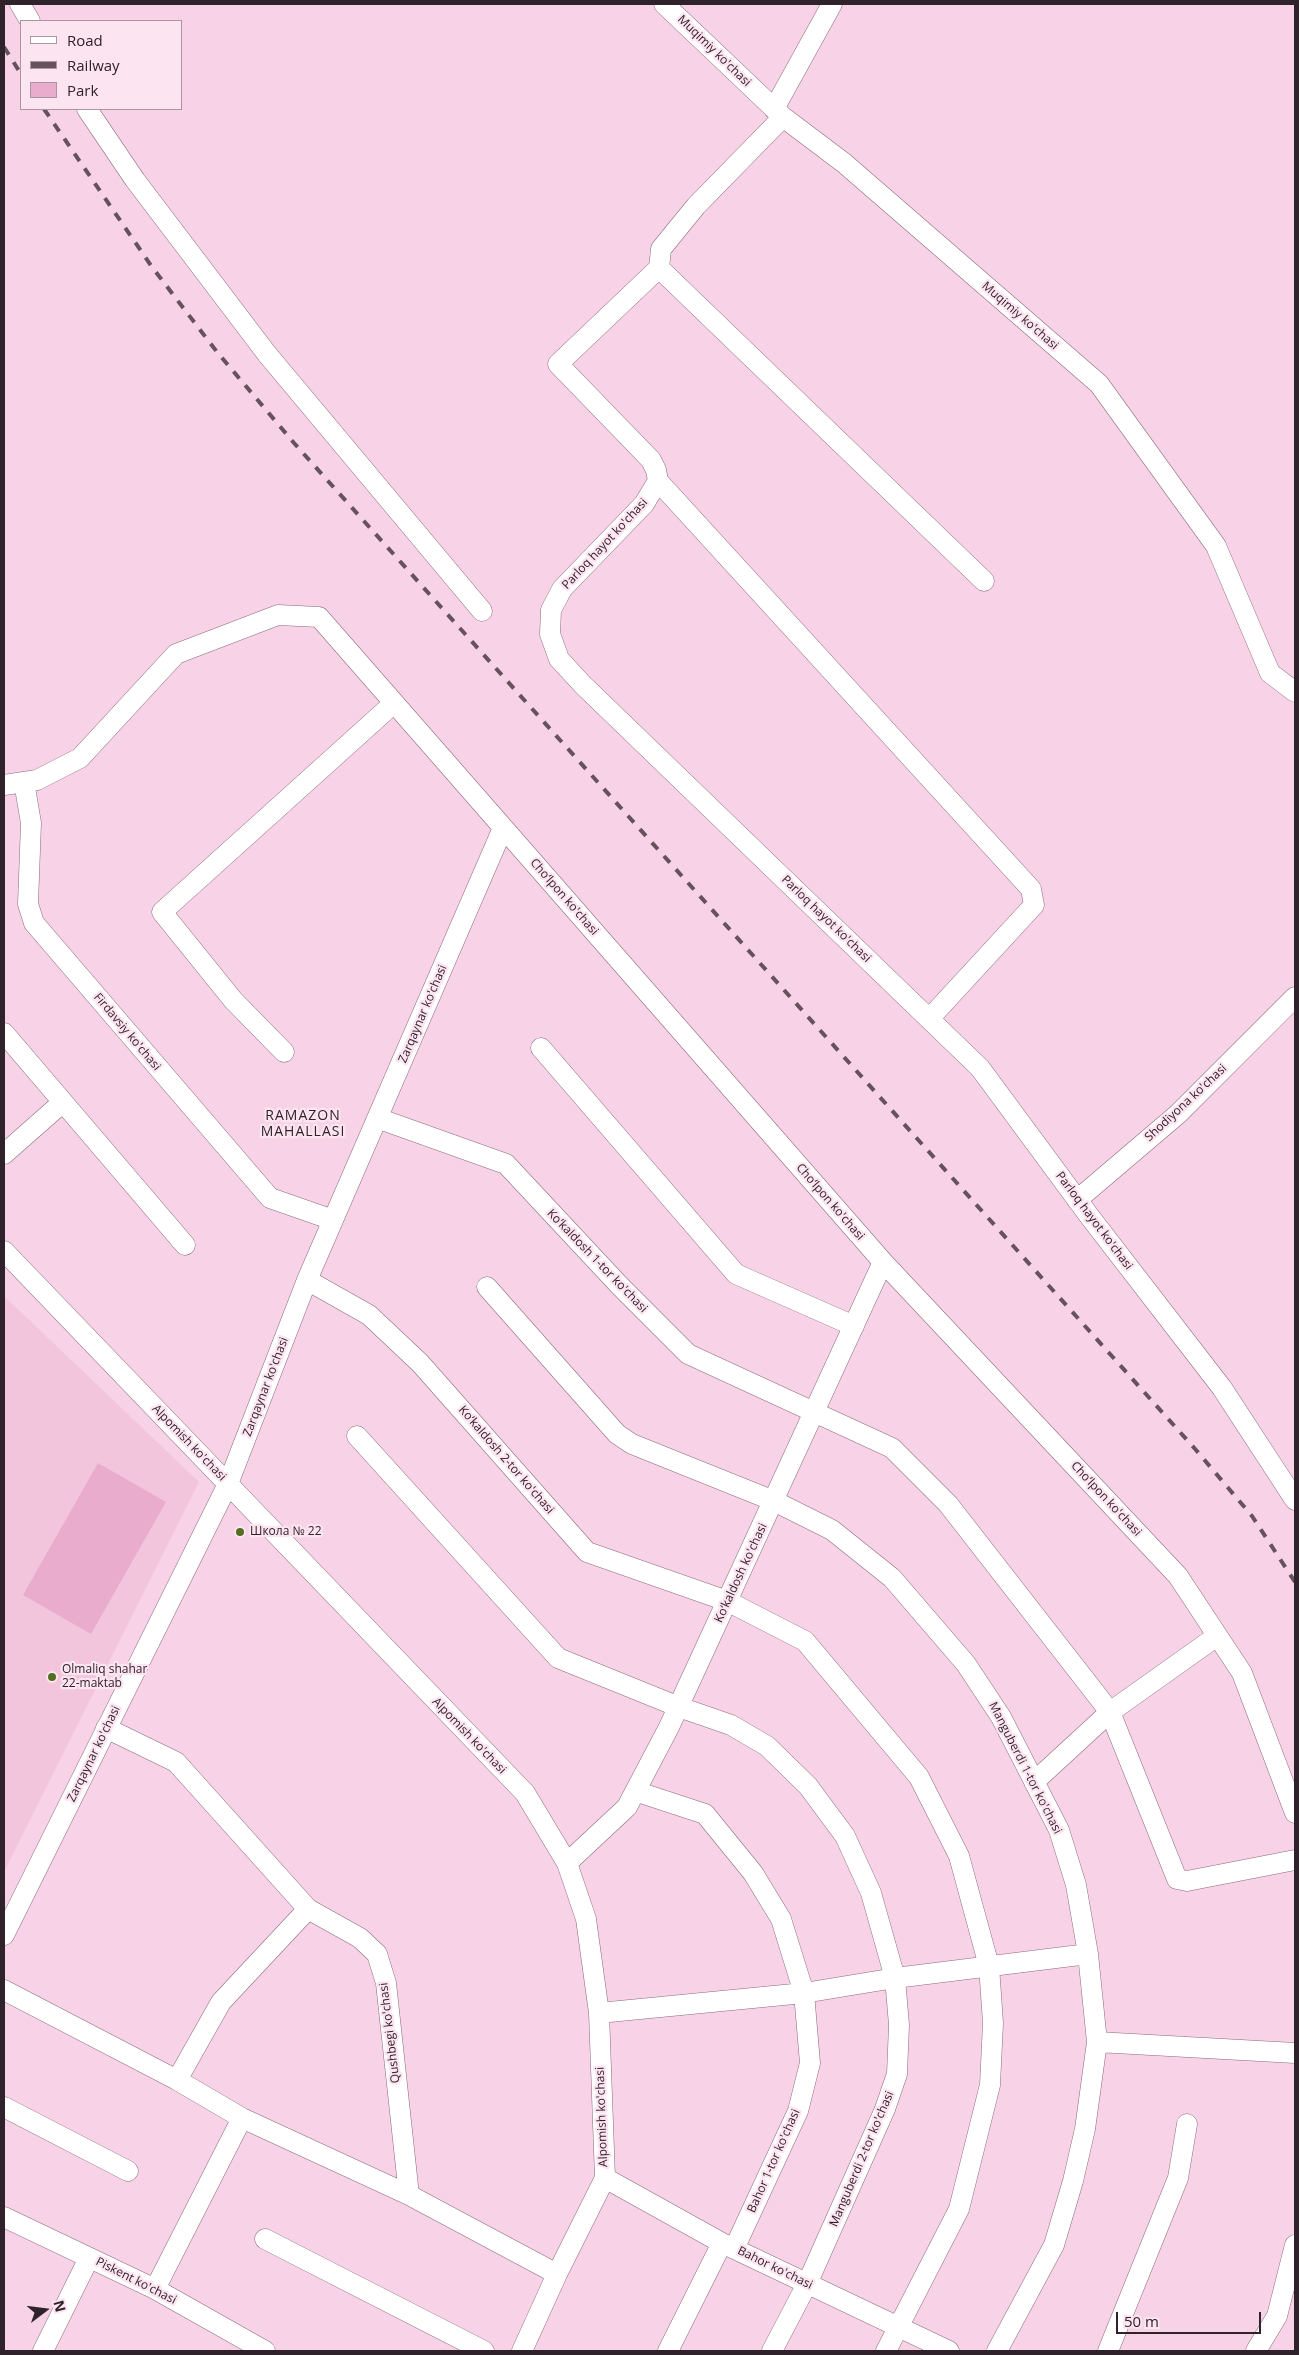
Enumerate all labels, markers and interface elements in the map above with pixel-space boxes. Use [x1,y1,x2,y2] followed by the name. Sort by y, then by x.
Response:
[674,12,754,90] street label: Muqimiy ko'chasi
[20,20,182,110] legend
[67,30,103,50] text: Road
[67,55,120,75] text: Railway
[67,80,98,100] text: Park
[979,279,1061,353] street label: Muqimiy ko'chasi
[559,496,651,592] street label: Parloq hayot ko'chasi
[527,856,601,938] street label: Cho‘lpon ko'chasi
[778,873,874,965] street label: Parloq hayot ko'chasi
[396,963,450,1065] street label: Zarqaynar ko'chasi
[90,990,164,1074] street label: Firdavsiy ko'chasi
[1142,1061,1230,1145] street label: Shodiyona ko'chasi
[260,1108,346,1140] district label: RAMAZON MAHALLASI
[793,1161,867,1243] street label: Cho‘lpon ko'chasi
[1052,1169,1136,1273] street label: Parloq hayot ko'chasi
[544,1206,650,1316] street label: Ko‘kaldosh 1-tor ko'chasi
[240,1335,292,1439] street label: Zarqaynar ko'chasi
[149,1402,229,1484] street label: Alpomish ko'chasi
[455,1403,557,1517] street label: Ko‘kaldosh 2-tor ko'chasi
[1068,1459,1144,1539] street label: Cho‘lpon ko'chasi
[712,1521,770,1625] street label: Ko‘kaldosh ko'chasi
[250,1525,322,1539] place label: Школа № 22
[234,1526,246,1538] marker: Школа № 22
[62,1663,147,1691] place label: Olmaliq shahar 22-maktab
[46,1671,58,1683] marker: Olmaliq shahar 22-maktab
[429,1695,509,1777] street label: Alpomish ko'chasi
[985,1700,1065,1836] street label: Manguberdi 1-tor ko'chasi
[64,1704,124,1804] street label: Zarqaynar ko'chasi
[377,1982,403,2084] street label: Qushbegi ko'chasi
[593,2067,611,2167] street label: Alpomish ko'chasi
[827,2089,897,2229] street label: Manguberdi 2-tor ko'chasi
[745,2107,803,2215] street label: Bahor 1-tor ko'chasi
[735,2244,815,2292] street label: Bahor ko'chasi
[93,2255,179,2307] street label: Piskent ko'chasi
[20,2285,70,2335] north arrow
[49,2298,71,2314] text: N
[1119,2302,1264,2334] scale bar
[1124,2311,1159,2331] text: 50 m

